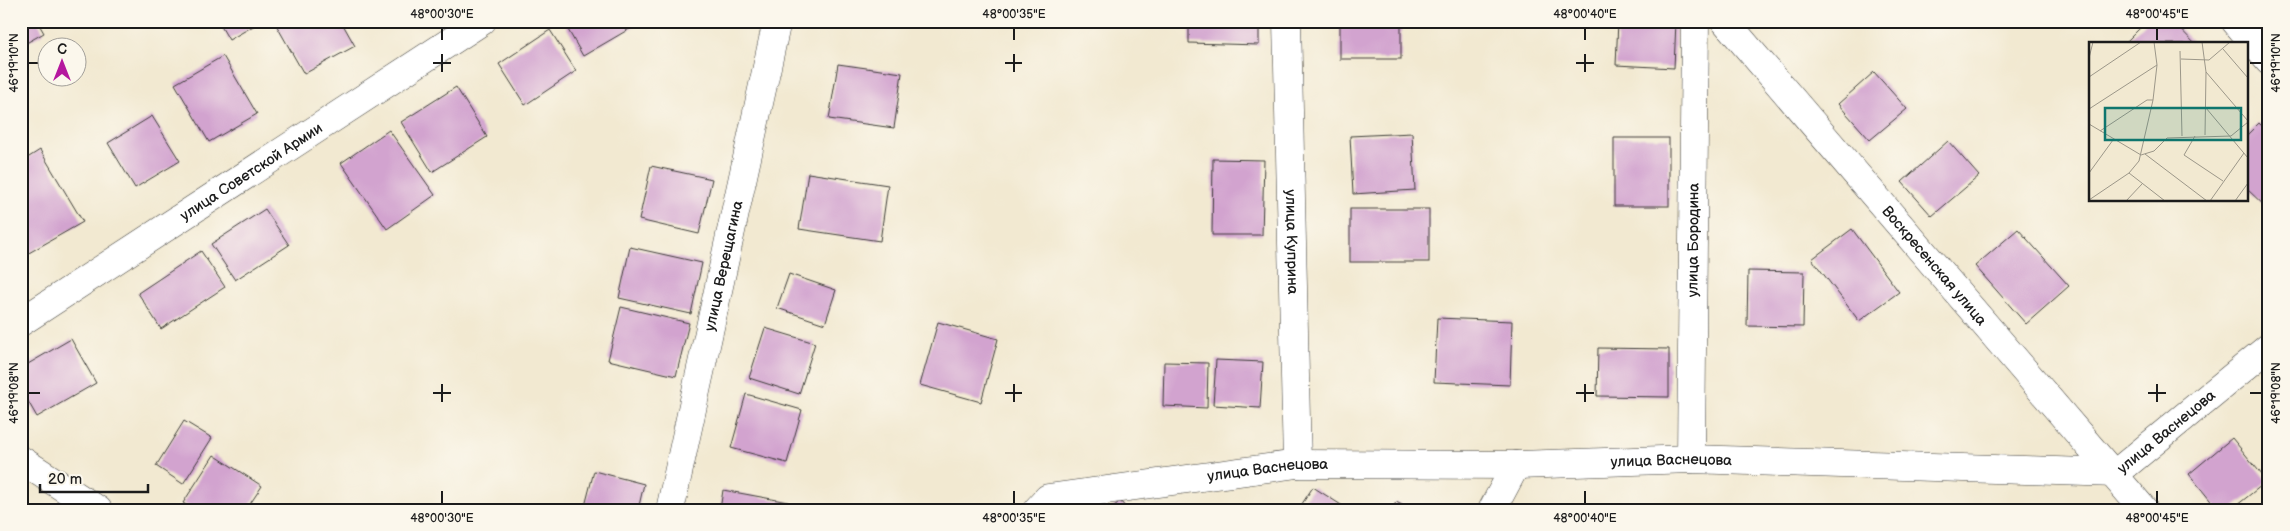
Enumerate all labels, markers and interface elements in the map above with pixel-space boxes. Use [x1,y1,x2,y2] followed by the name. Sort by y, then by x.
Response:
[410,7,474,22] text: 48°00'30"E
[982,7,1046,22] text: 48°00'35"E
[1553,7,1617,22] text: 48°00'40"E
[2125,7,2189,22] text: 48°00'45"E
[7,33,22,93] text: 46°19'10"N
[2269,33,2284,93] text: 46°19'10"N
[38,38,88,88] north arrow
[57,41,67,58] text: С
[2089,42,2248,201] inset map
[176,118,326,225] street label: улица Советской Армии
[1683,182,1703,297] street label: улица Бородина
[1281,189,1303,295] street label: улица Куприна
[700,199,747,333] street label: улица Верещагина
[1878,202,1991,329] street label: Воскресенская улица
[7,362,22,424] text: 46°19'08"N
[2269,362,2284,424] text: 46°19'08"N
[2113,386,2219,478] street label: улица Васнецова
[1610,449,1733,471] street label: улица Васнецова
[1206,454,1328,486] street label: улица Васнецова
[40,461,148,493] scale bar
[48,470,82,489] text: 20 m
[410,511,474,526] text: 48°00'30"E
[982,511,1046,526] text: 48°00'35"E
[1553,511,1617,526] text: 48°00'40"E
[2125,511,2189,526] text: 48°00'45"E

